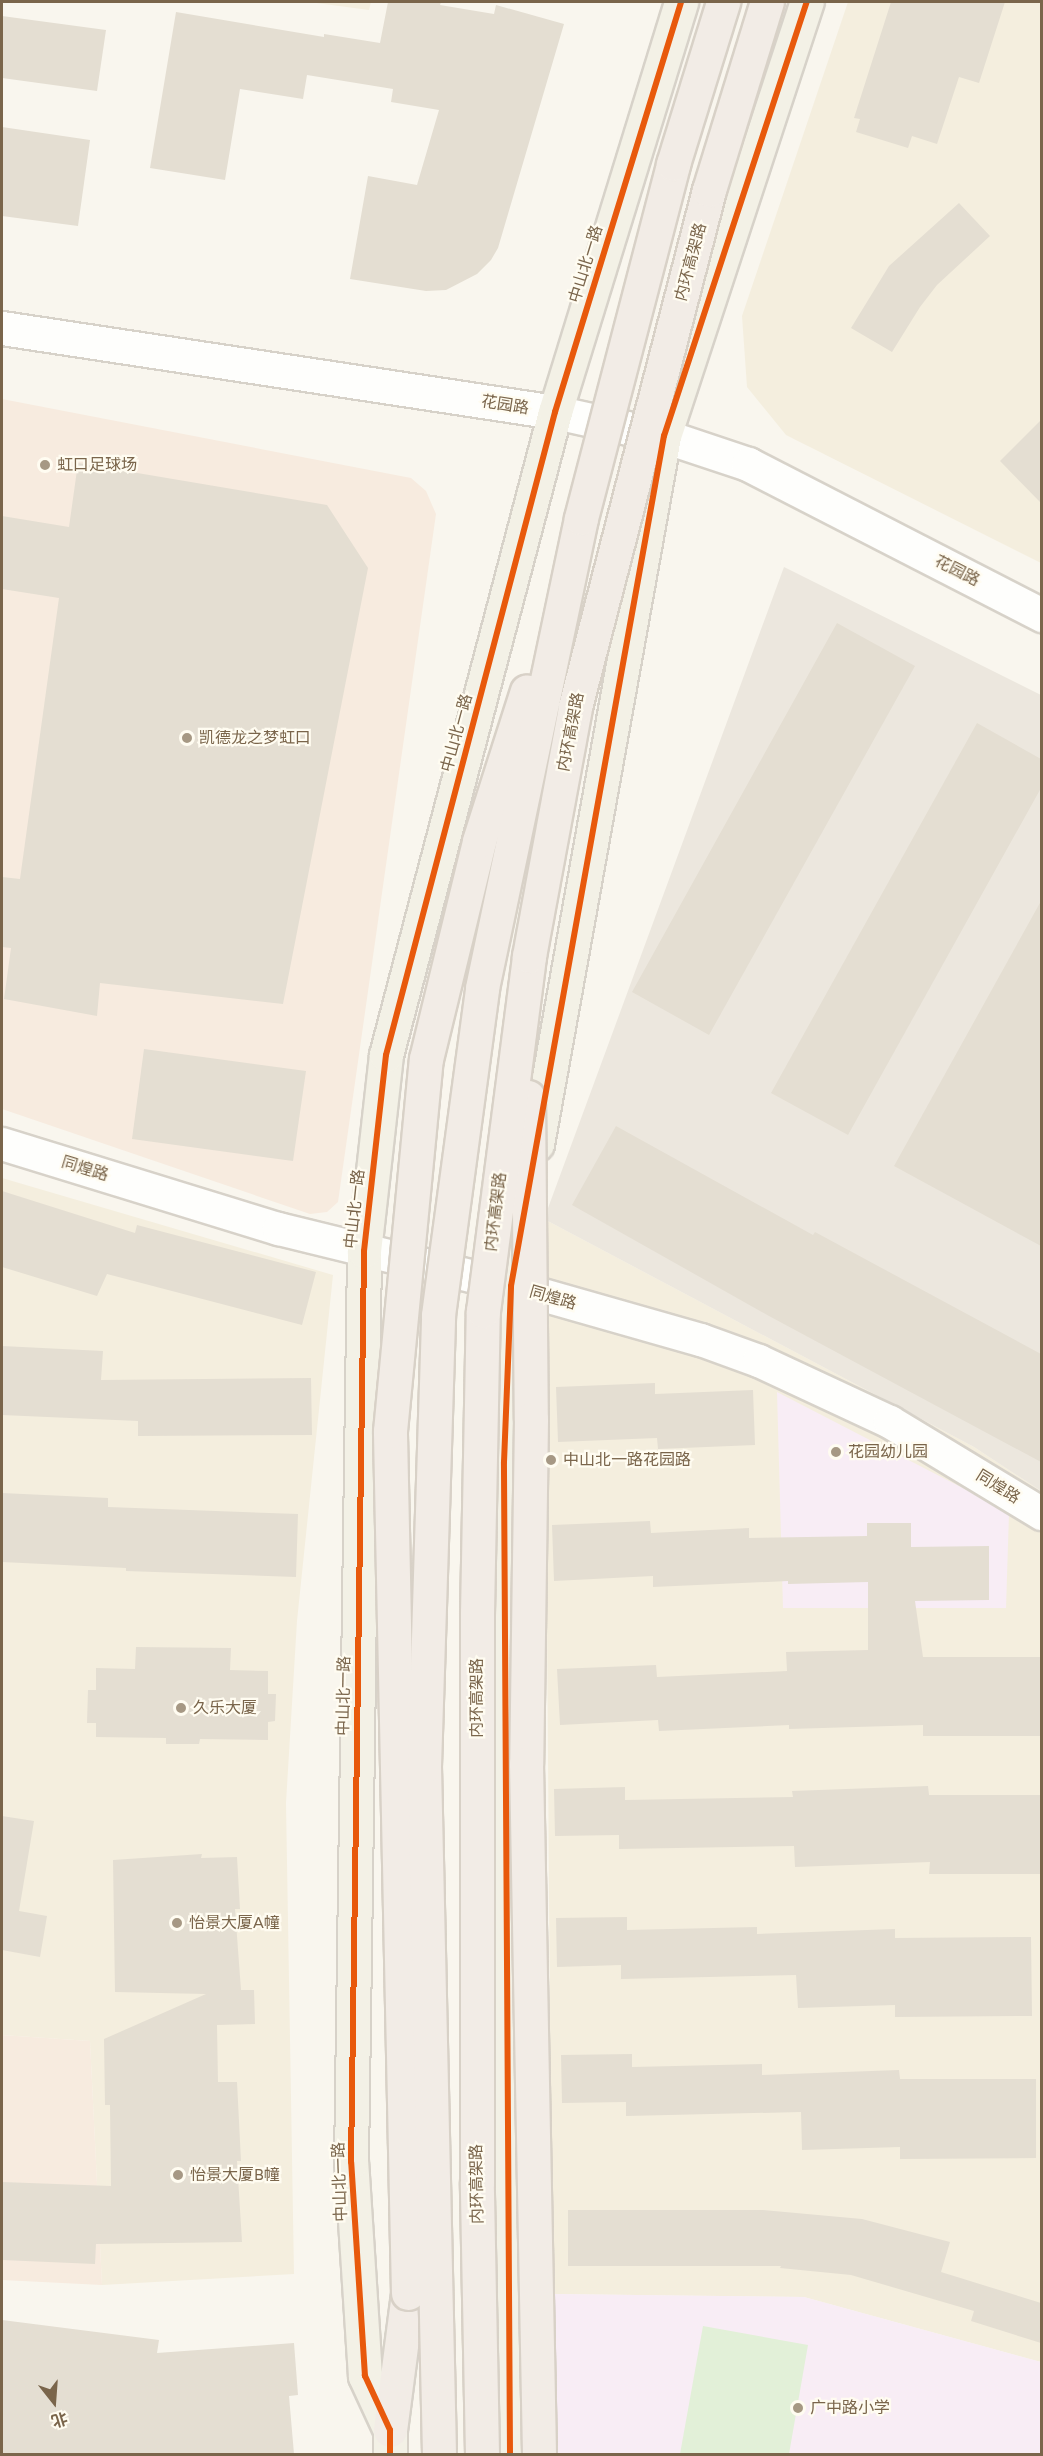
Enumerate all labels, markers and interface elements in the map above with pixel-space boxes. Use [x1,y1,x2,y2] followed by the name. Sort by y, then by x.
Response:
[671,221,711,303] street label: 内环高架路
[565,223,607,305] street label: 中山北一路
[480,392,530,418] street label: 花园路
[57,455,137,475] place label: 虹口足球场
[38,458,52,472] marker: 虹口足球场
[931,552,983,590] street label: 花园路
[554,691,588,773] street label: 内环高架路
[437,692,477,774] street label: 中山北一路
[199,728,311,748] place label: 凯德龙之梦虹口
[180,731,194,745] marker: 凯德龙之梦虹口
[59,1153,111,1185] street label: 同煌路
[341,1168,369,1250] street label: 中山北一路
[482,1171,510,1253] street label: 内环高架路
[527,1282,579,1314] street label: 同煌路
[848,1442,928,1462] place label: 花园幼儿园
[829,1445,843,1459] marker: 花园幼儿园
[563,1450,691,1470] place label: 中山北一路花园路
[544,1453,558,1467] marker: 中山北一路花园路
[973,1466,1023,1508] street label: 同煌路
[334,1656,354,1736] street label: 中山北一路
[467,1658,487,1738] street label: 内环高架路
[193,1698,257,1718] place label: 久乐大厦
[174,1701,188,1715] marker: 久乐大厦
[189,1913,280,1933] place label: 怡景大厦A幢
[170,1916,184,1930] marker: 怡景大厦A幢
[329,2142,351,2222] street label: 中山北一路
[467,2144,487,2224] street label: 内环高架路
[190,2165,280,2185] place label: 怡景大厦B幢
[171,2168,185,2182] marker: 怡景大厦B幢
[24,2372,84,2432] north arrow
[810,2398,890,2418] place label: 广中路小学
[791,2401,805,2415] marker: 广中路小学
[49,2408,70,2431] text: 北

